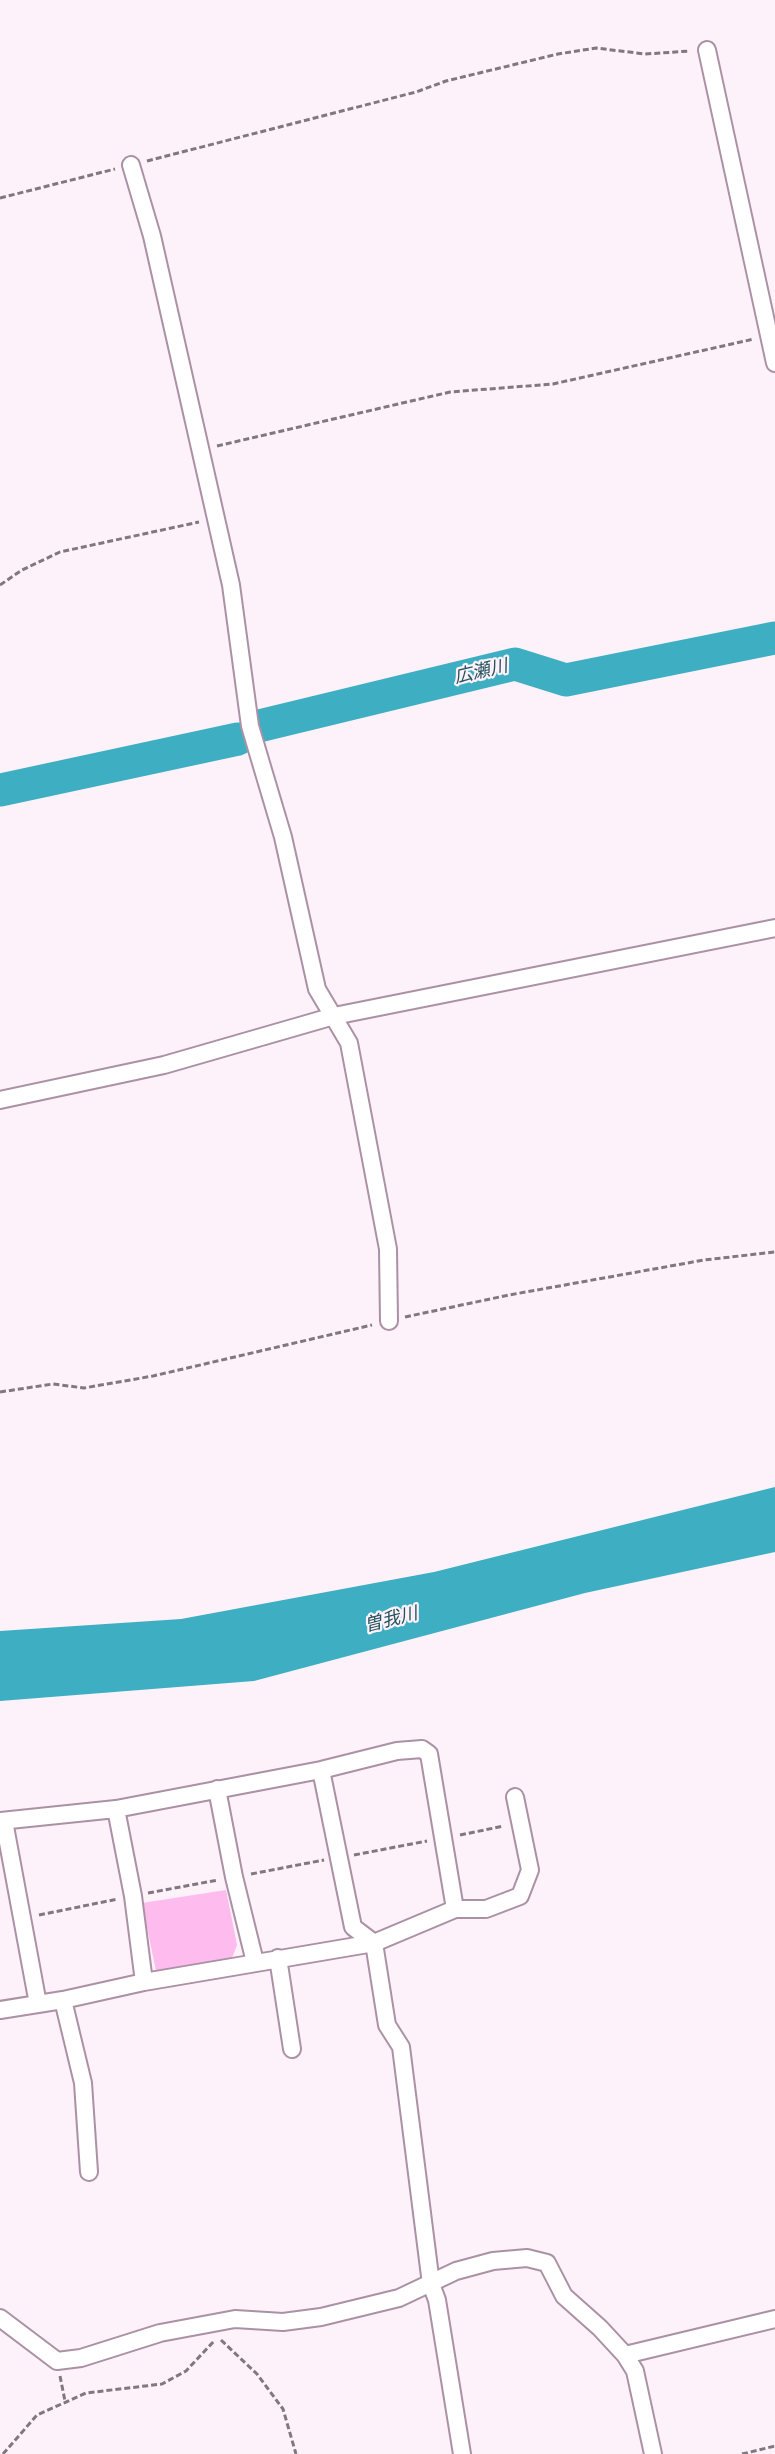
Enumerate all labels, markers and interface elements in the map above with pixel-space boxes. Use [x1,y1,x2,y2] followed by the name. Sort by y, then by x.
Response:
[452,655,510,689] water label: 広瀬川
[362,1603,420,1637] water label: 曽我川

